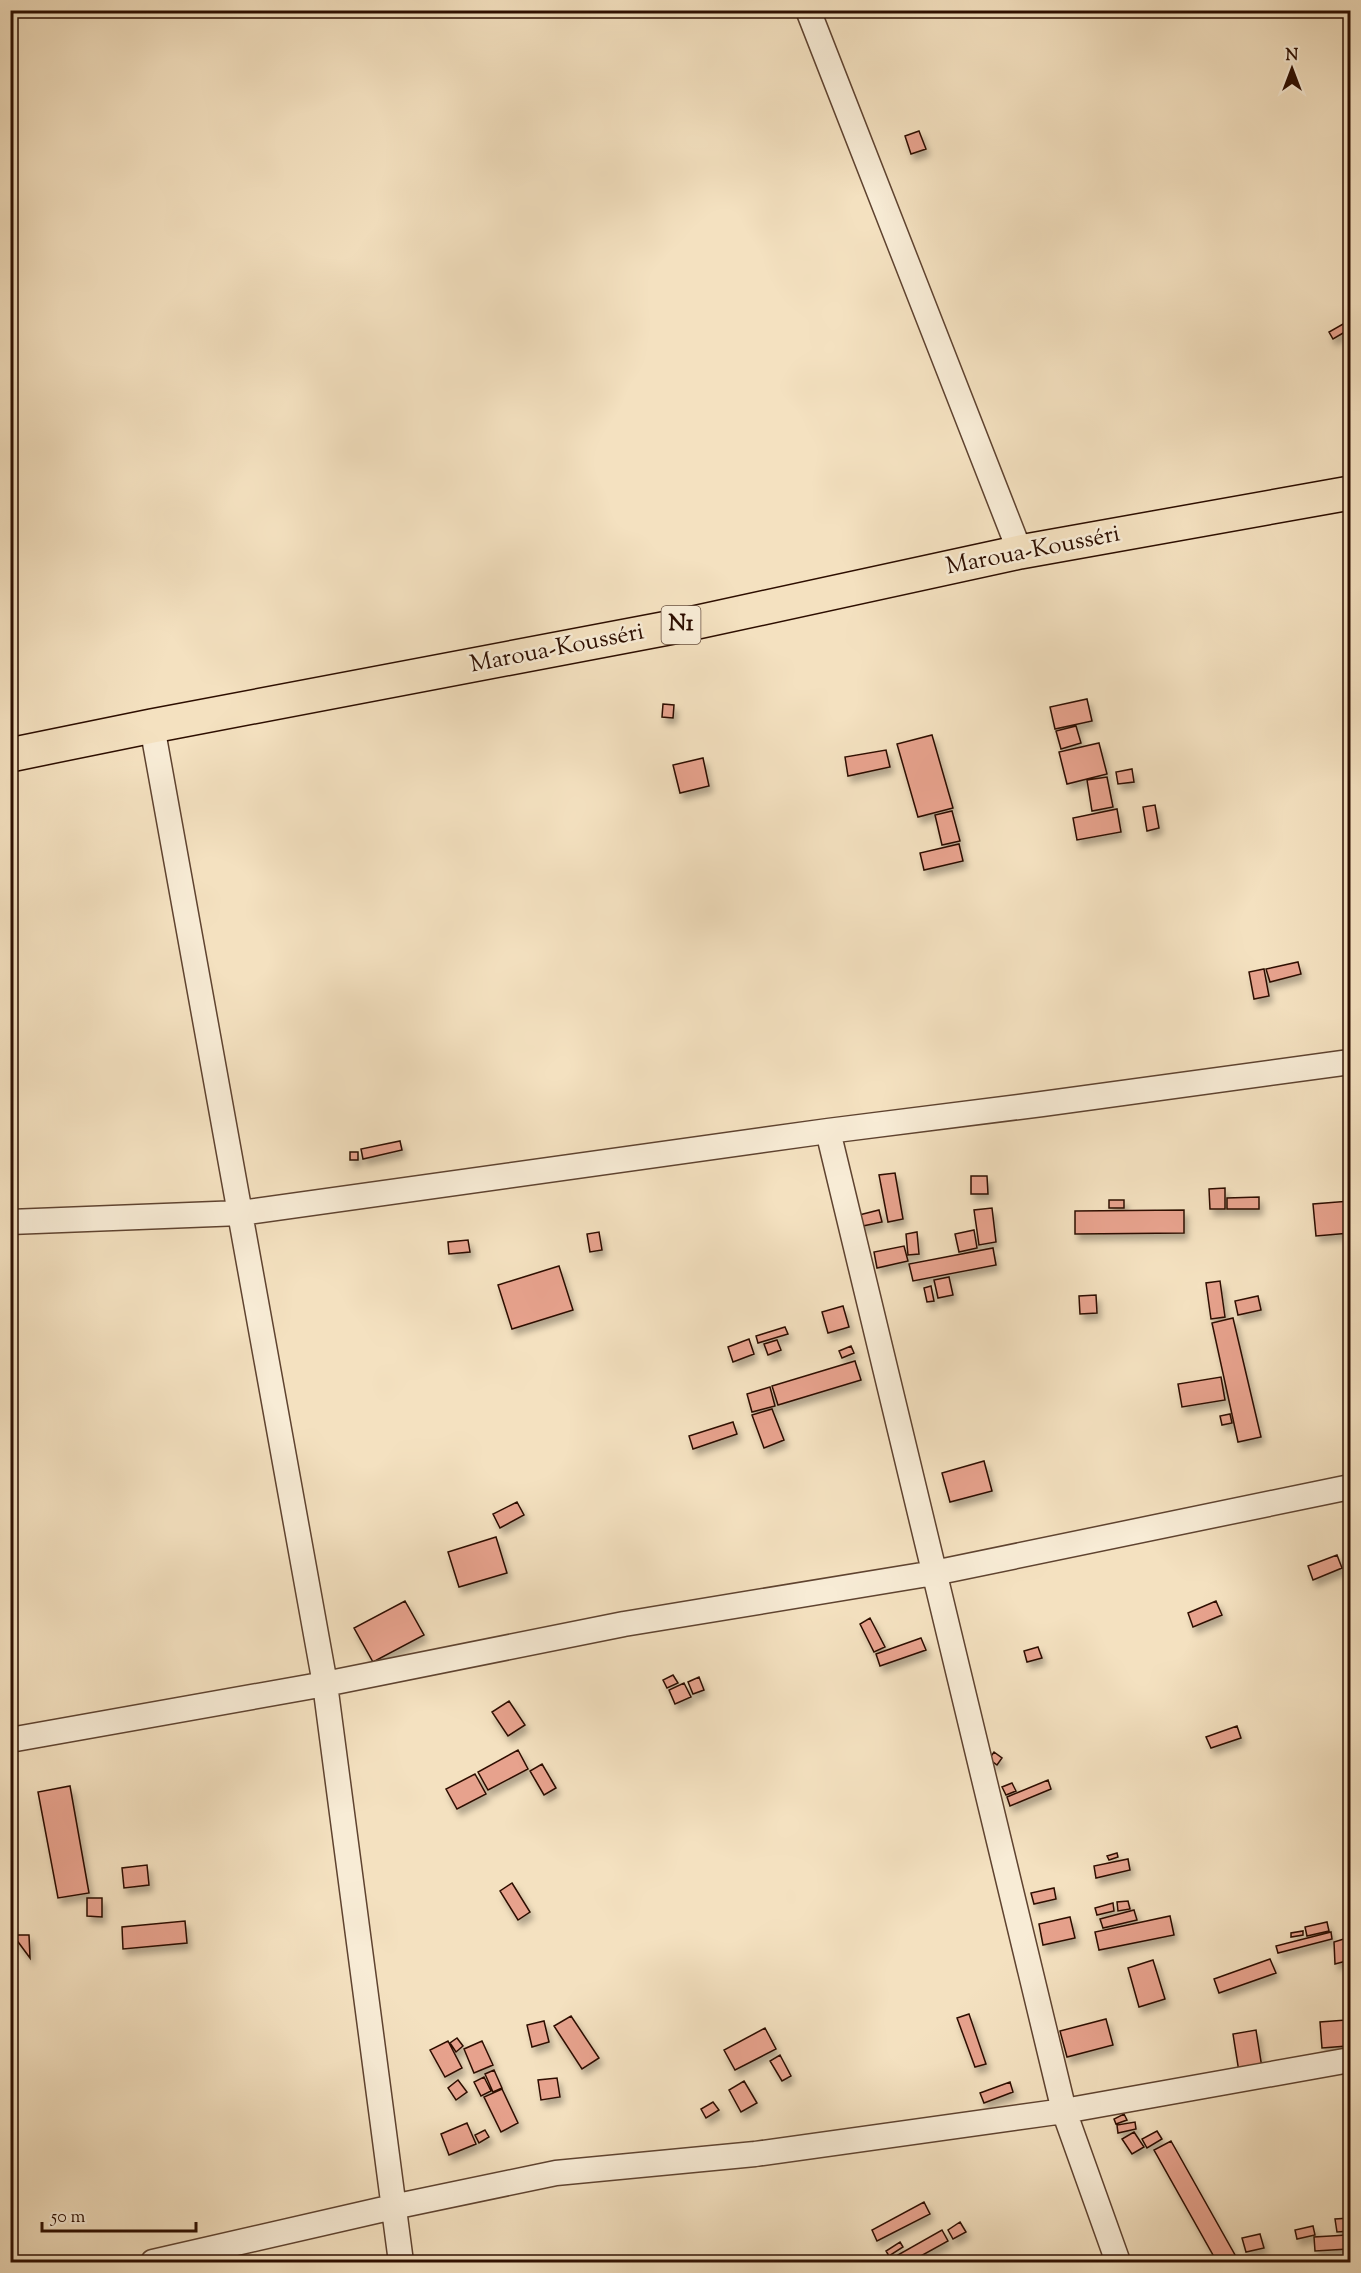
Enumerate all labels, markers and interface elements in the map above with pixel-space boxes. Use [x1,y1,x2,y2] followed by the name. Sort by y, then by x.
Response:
[1262,39,1322,99] north arrow
[1286,45,1299,68] text: N
[943,517,1123,585] street label: Maroua-Kousséri
[662,606,700,644] road number: N1
[467,615,647,683] street label: Maroua-Kousséri
[42,2195,196,2233] scale bar
[50,2205,86,2231] text: 50 m

